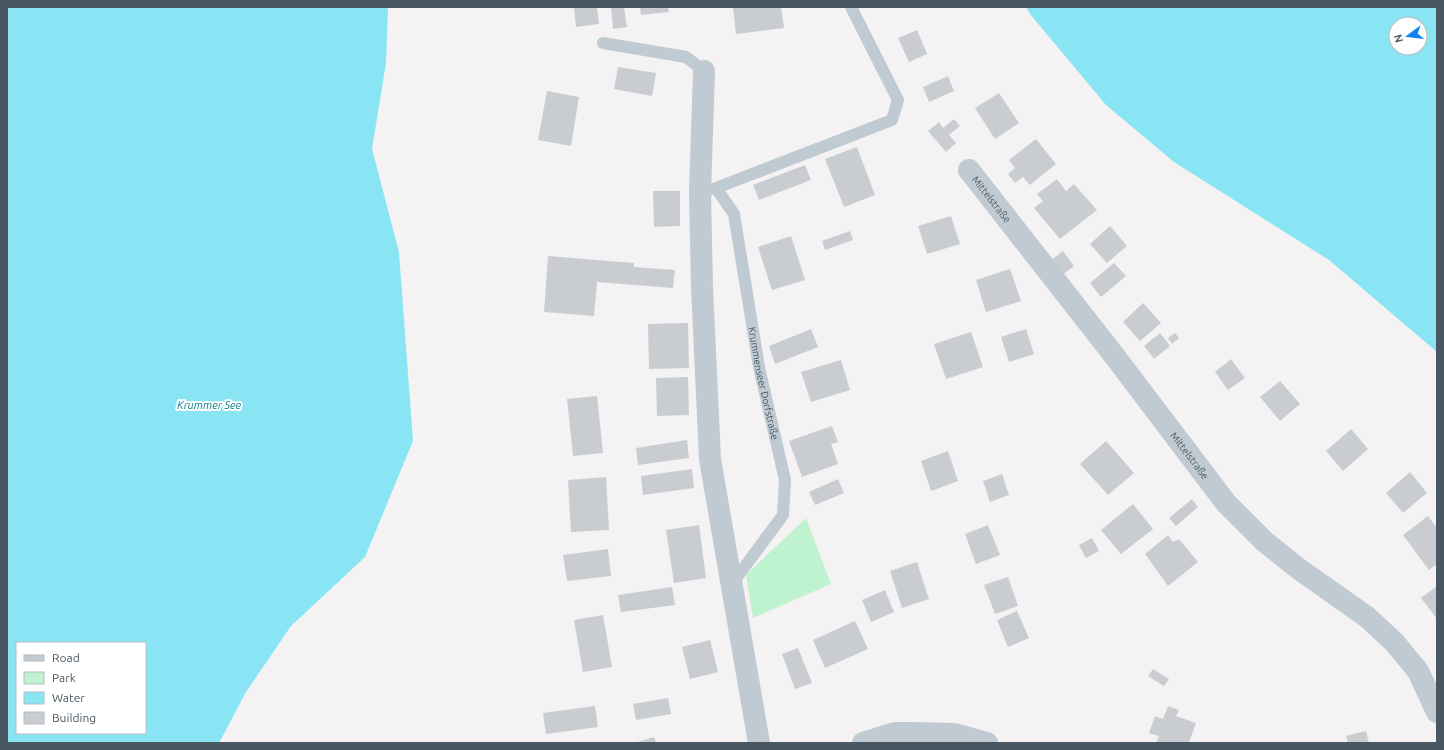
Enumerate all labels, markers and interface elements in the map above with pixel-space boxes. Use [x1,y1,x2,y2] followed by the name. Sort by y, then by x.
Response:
[1388,16,1428,56] north arrow
[1391,33,1405,44] text: N
[970,174,1013,225] street label: Mittelstraße
[747,326,781,441] street label: Krummenseer Dorfstraße
[177,399,242,411] water label: Krummer See
[1169,430,1211,481] street label: Mittelstraße
[16,642,146,734] legend
[52,651,80,664] text: Road
[52,671,76,684] text: Park
[52,691,85,704] text: Water
[52,711,96,724] text: Building

